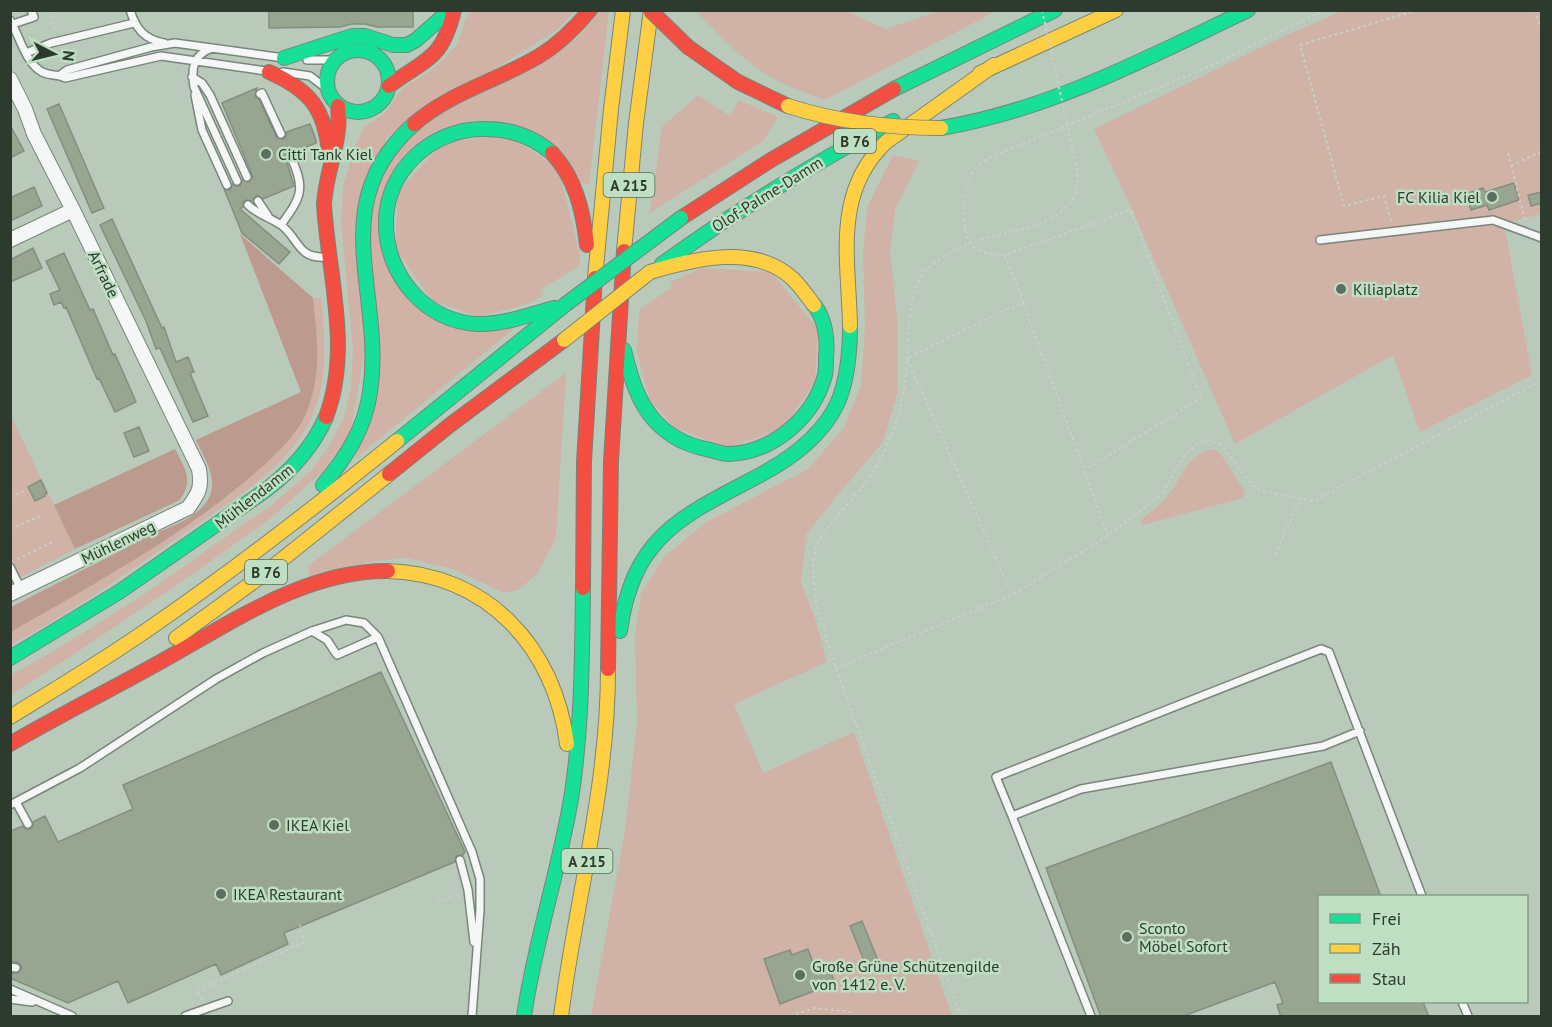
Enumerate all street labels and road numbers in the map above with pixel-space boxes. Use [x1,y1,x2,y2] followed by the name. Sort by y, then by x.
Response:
[834,129,876,153] road number: B 76
[708,152,826,236] street label: Olof-Palme-Damm
[604,173,654,197] road number: A 215
[84,247,124,301] street label: Arfrade
[211,459,297,533] street label: Mühlendamm
[78,516,158,568] street label: Mühlenweg
[245,560,287,584] road number: B 76
[562,849,612,873] road number: A 215

